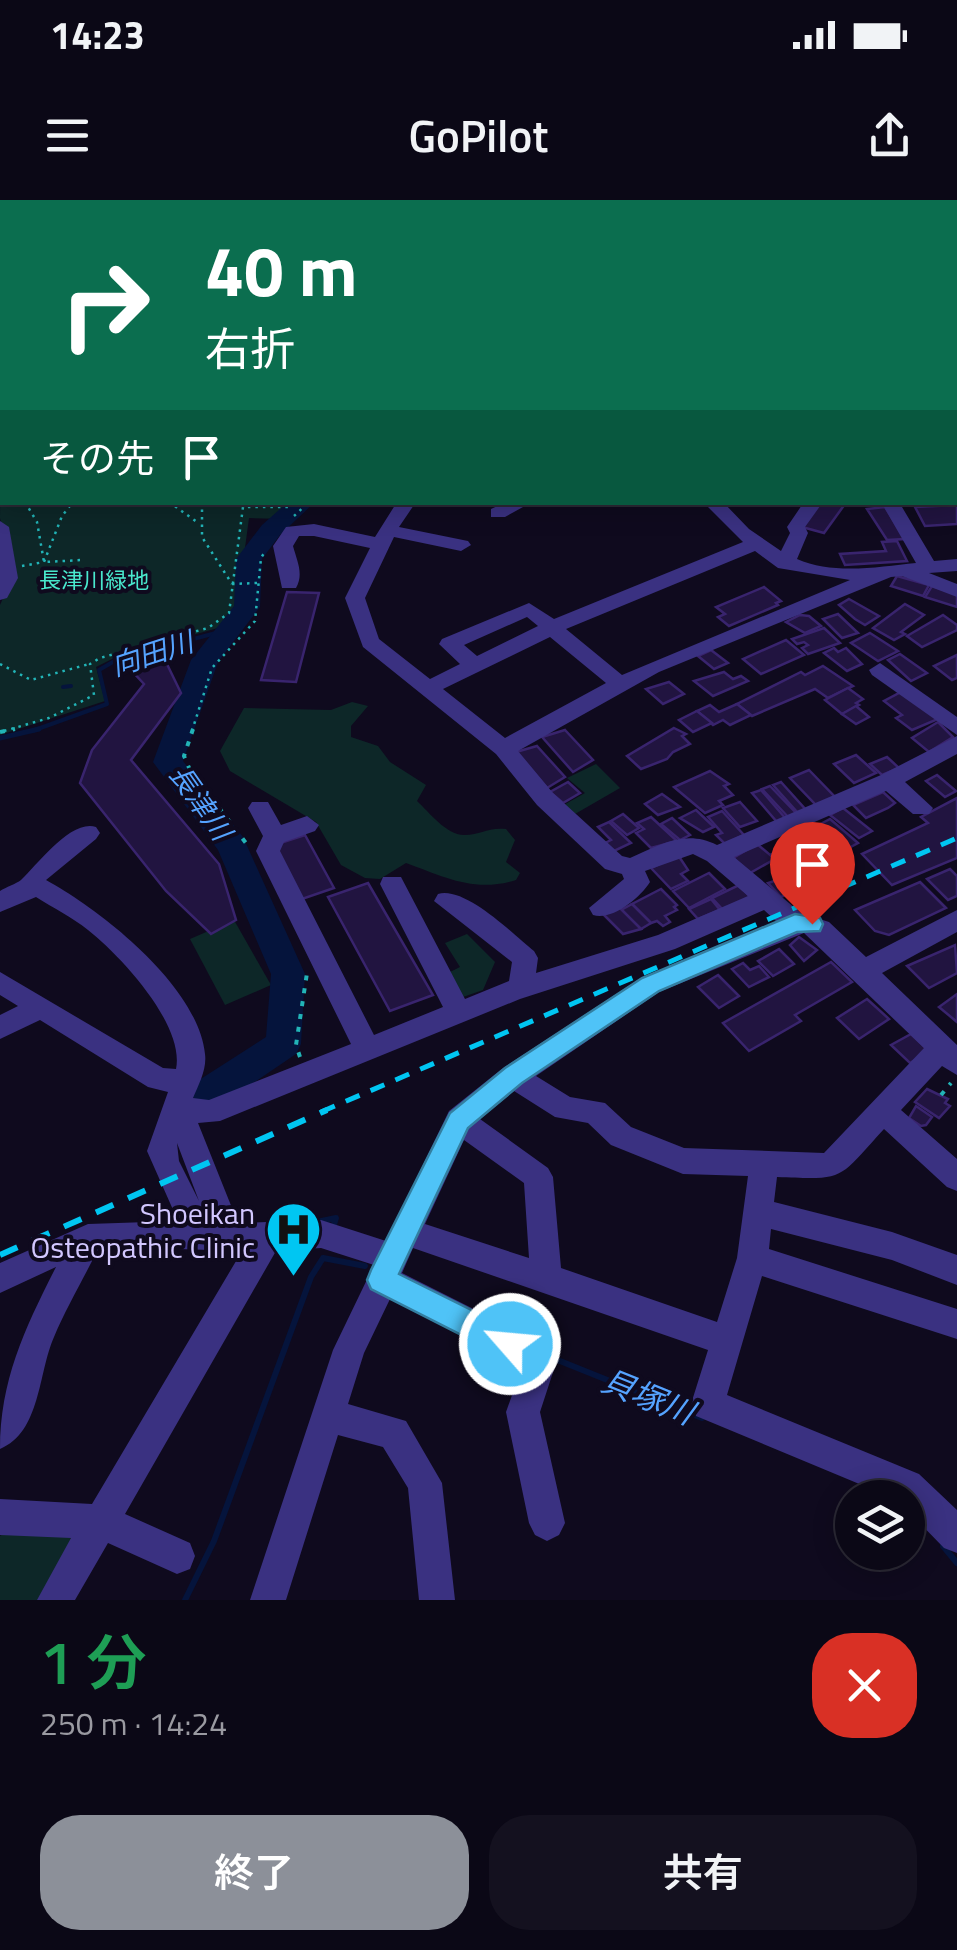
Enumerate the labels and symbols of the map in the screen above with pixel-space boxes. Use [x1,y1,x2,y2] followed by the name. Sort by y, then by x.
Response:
[39,563,149,597] park label: 長津川緑地
[105,619,201,686] water label: 向田川
[159,755,244,851] water label: 長津川
[770,822,855,925] pin
[30,1190,255,1270] place label: Shoeikan Osteopathic Clinic
[264,1200,324,1279] hospital icon: Shoeikan Osteopathic Clinic
[458,1292,562,1396] position arrow
[594,1356,704,1437] water label: 貝塚川

